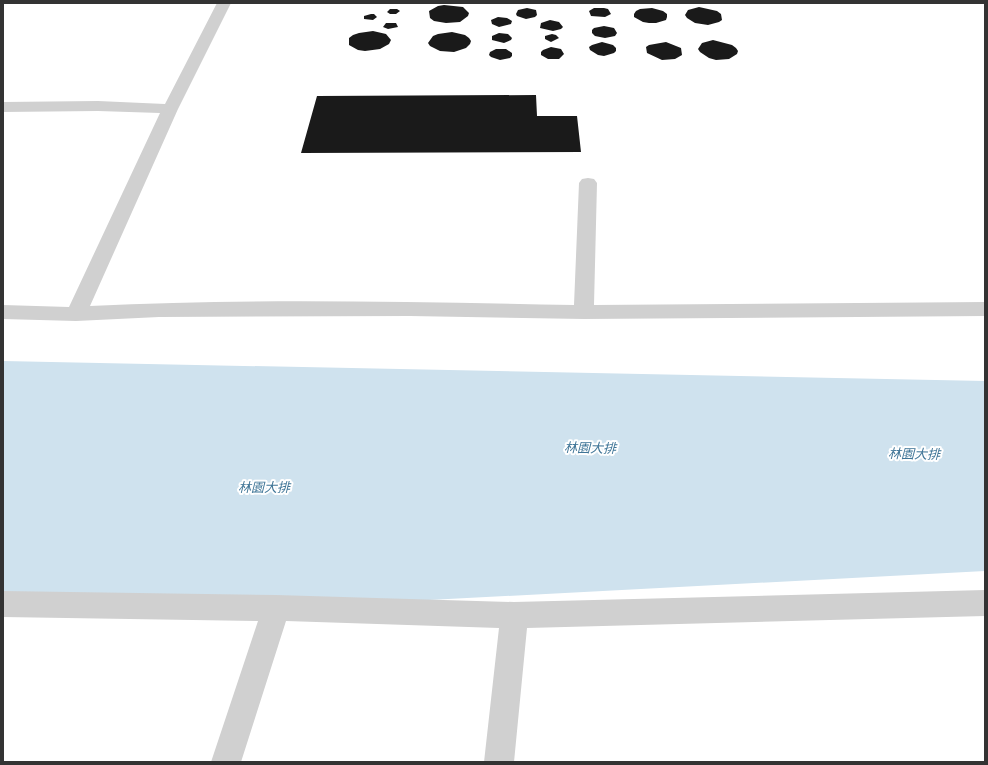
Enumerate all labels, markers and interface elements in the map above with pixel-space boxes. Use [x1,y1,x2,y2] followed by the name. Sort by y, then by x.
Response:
[564,440,618,456] water label: 林園大排
[888,446,942,462] water label: 林園大排
[238,480,292,495] water label: 林園大排

